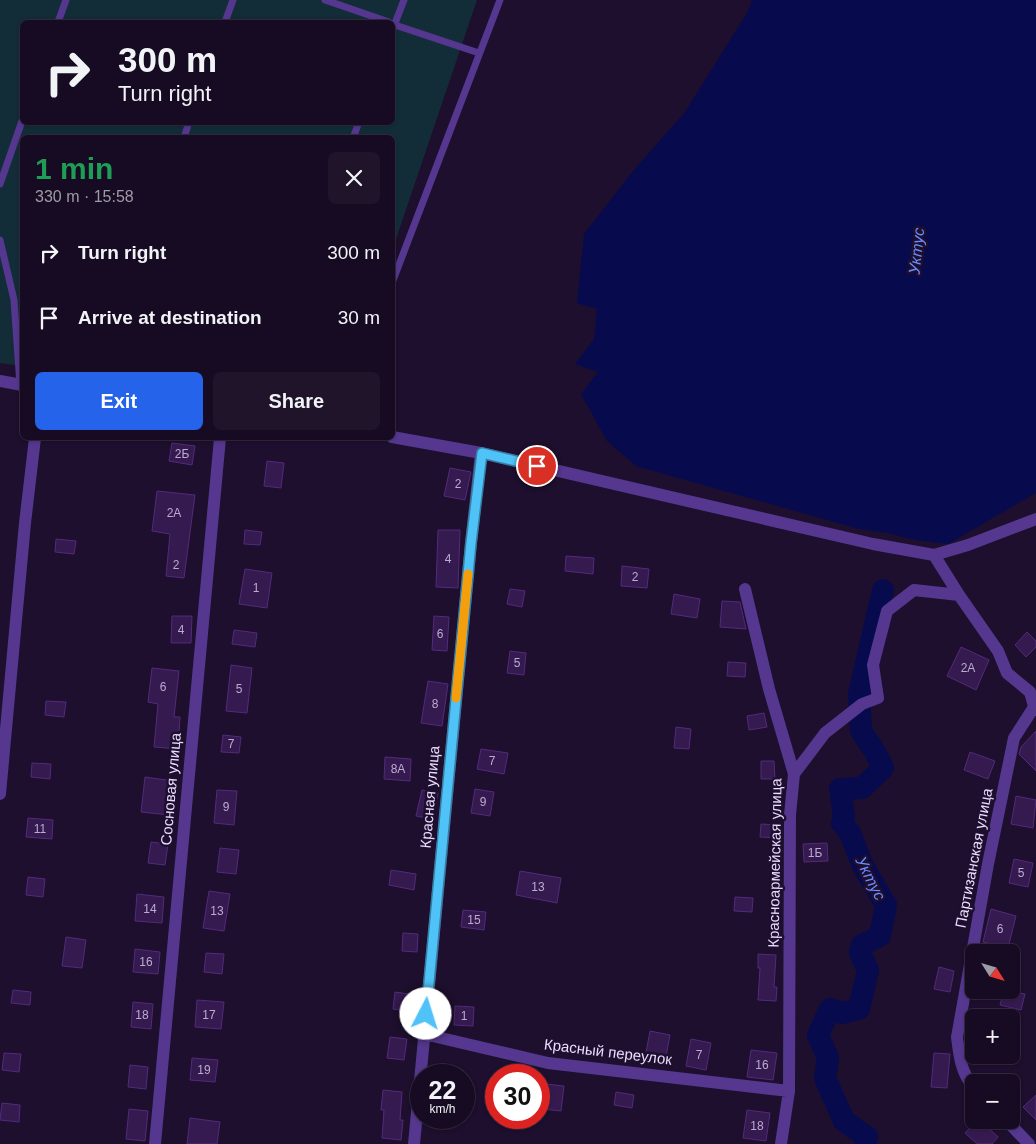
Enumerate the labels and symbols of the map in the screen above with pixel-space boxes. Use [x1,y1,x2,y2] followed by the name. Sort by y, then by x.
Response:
[905,227,927,276] water label: Уктус
[516,445,558,487] pin
[175,447,189,461] house number: 2Б
[455,477,462,491] house number: 2
[167,506,181,520] house number: 2А
[445,552,452,566] house number: 4
[173,558,180,572] house number: 2
[632,570,639,584] house number: 2
[253,581,260,595] house number: 1
[178,623,185,637] house number: 4
[437,627,444,641] house number: 6
[514,656,521,670] house number: 5
[961,661,975,675] house number: 2А
[160,680,167,694] house number: 6
[236,682,243,696] house number: 5
[432,697,439,711] house number: 8
[157,731,184,846] street label: Сосновая улица
[228,737,235,751] house number: 7
[417,744,443,849] street label: Красная улица
[489,754,496,768] house number: 7
[391,762,405,776] house number: 8А
[765,777,784,948] street label: Красноармейская улица
[952,786,996,929] street label: Партизанская улица
[480,795,487,809] house number: 9
[223,800,230,814] house number: 9
[34,822,47,836] house number: 11
[808,846,822,860] house number: 1Б
[852,853,889,903] water label: Уктус
[1018,866,1025,880] house number: 5
[531,880,545,894] house number: 13
[143,902,157,916] house number: 14
[210,904,224,918] house number: 13
[467,913,481,927] house number: 15
[997,922,1004,936] house number: 6
[965,944,1020,999] north arrow
[139,955,153,969] house number: 16
[399,987,451,1039] position arrow
[135,1008,149,1022] house number: 18
[202,1008,216,1022] house number: 17
[461,1009,468,1023] house number: 1
[543,1035,673,1068] street label: Красный переулок
[696,1048,703,1062] house number: 7
[755,1058,769,1072] house number: 16
[197,1063,211,1077] house number: 19
[485,1064,550,1129] speed limit sign: 30
[750,1119,764,1133] house number: 18

